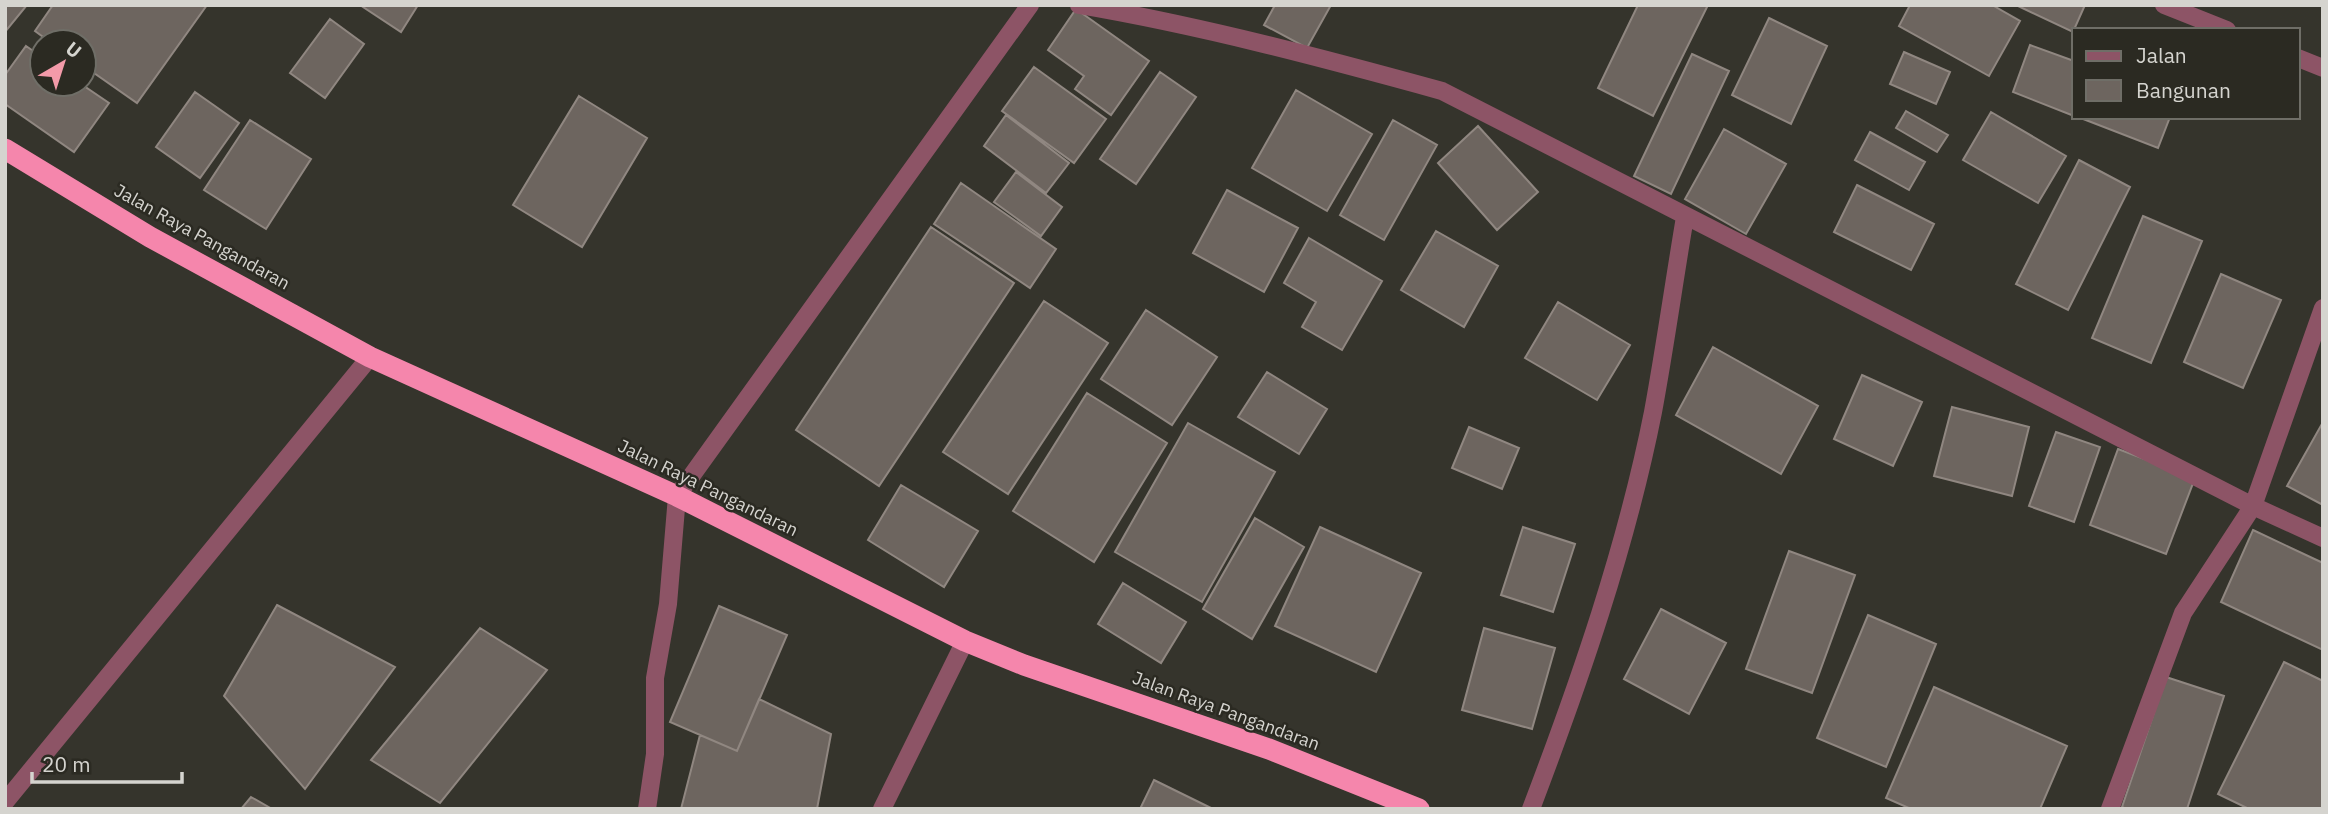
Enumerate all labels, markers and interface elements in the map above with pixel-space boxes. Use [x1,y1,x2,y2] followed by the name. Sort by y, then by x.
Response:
[28,28,98,98] north arrow
[2072,28,2300,119] legend
[61,36,86,63] text: U
[2136,41,2187,69] text: Jalan
[2136,76,2231,104] text: Bangunan
[110,179,294,294] street label: Jalan Raya Pangandaran
[614,434,802,541] street label: Jalan Raya Pangandaran
[1129,666,1323,755] street label: Jalan Raya Pangandaran
[32,740,182,784] scale bar
[42,750,91,778] text: 20 m

